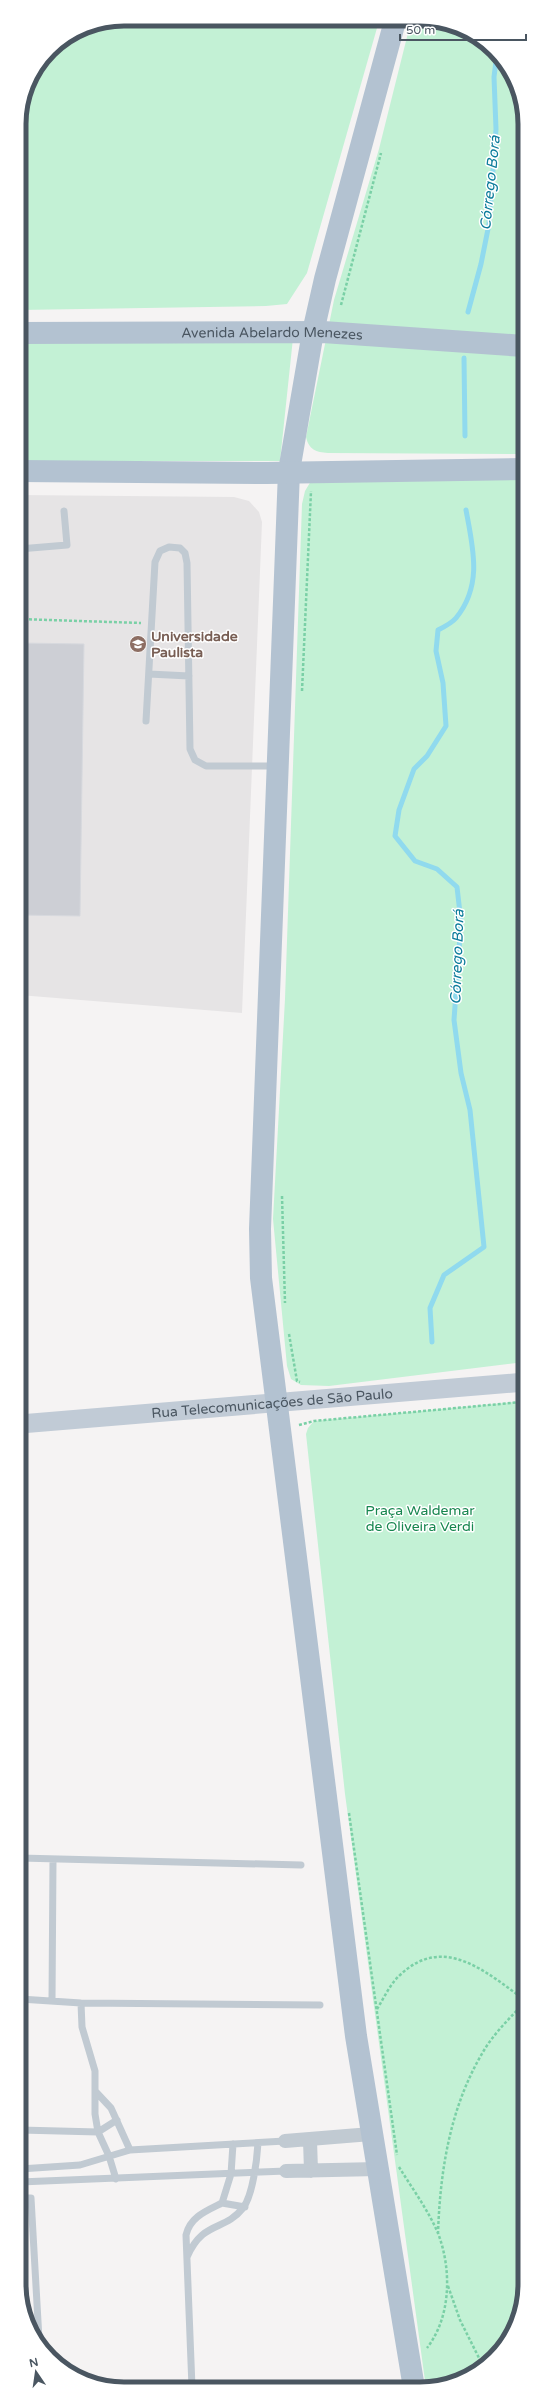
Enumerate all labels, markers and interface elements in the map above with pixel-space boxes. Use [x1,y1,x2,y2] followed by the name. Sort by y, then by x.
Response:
[400,16,526,42] scale bar
[406,23,435,37] text: 50 m
[476,134,504,231] water label: Córrego Borá
[181,323,364,343] street label: Avenida Abelardo Menezes
[151,628,238,661] place label: Universidade Paulista
[128,634,148,654] school or university icon: Universidade Paulista
[446,909,468,1005] water label: Córrego Borá
[151,1385,394,1422] street label: Rua Telecomunicações de São Paulo
[365,1502,475,1535] park label: Praça Waldemar de Oliveira Verdi
[16,2352,56,2392] north arrow
[28,2355,40,2370] text: N

